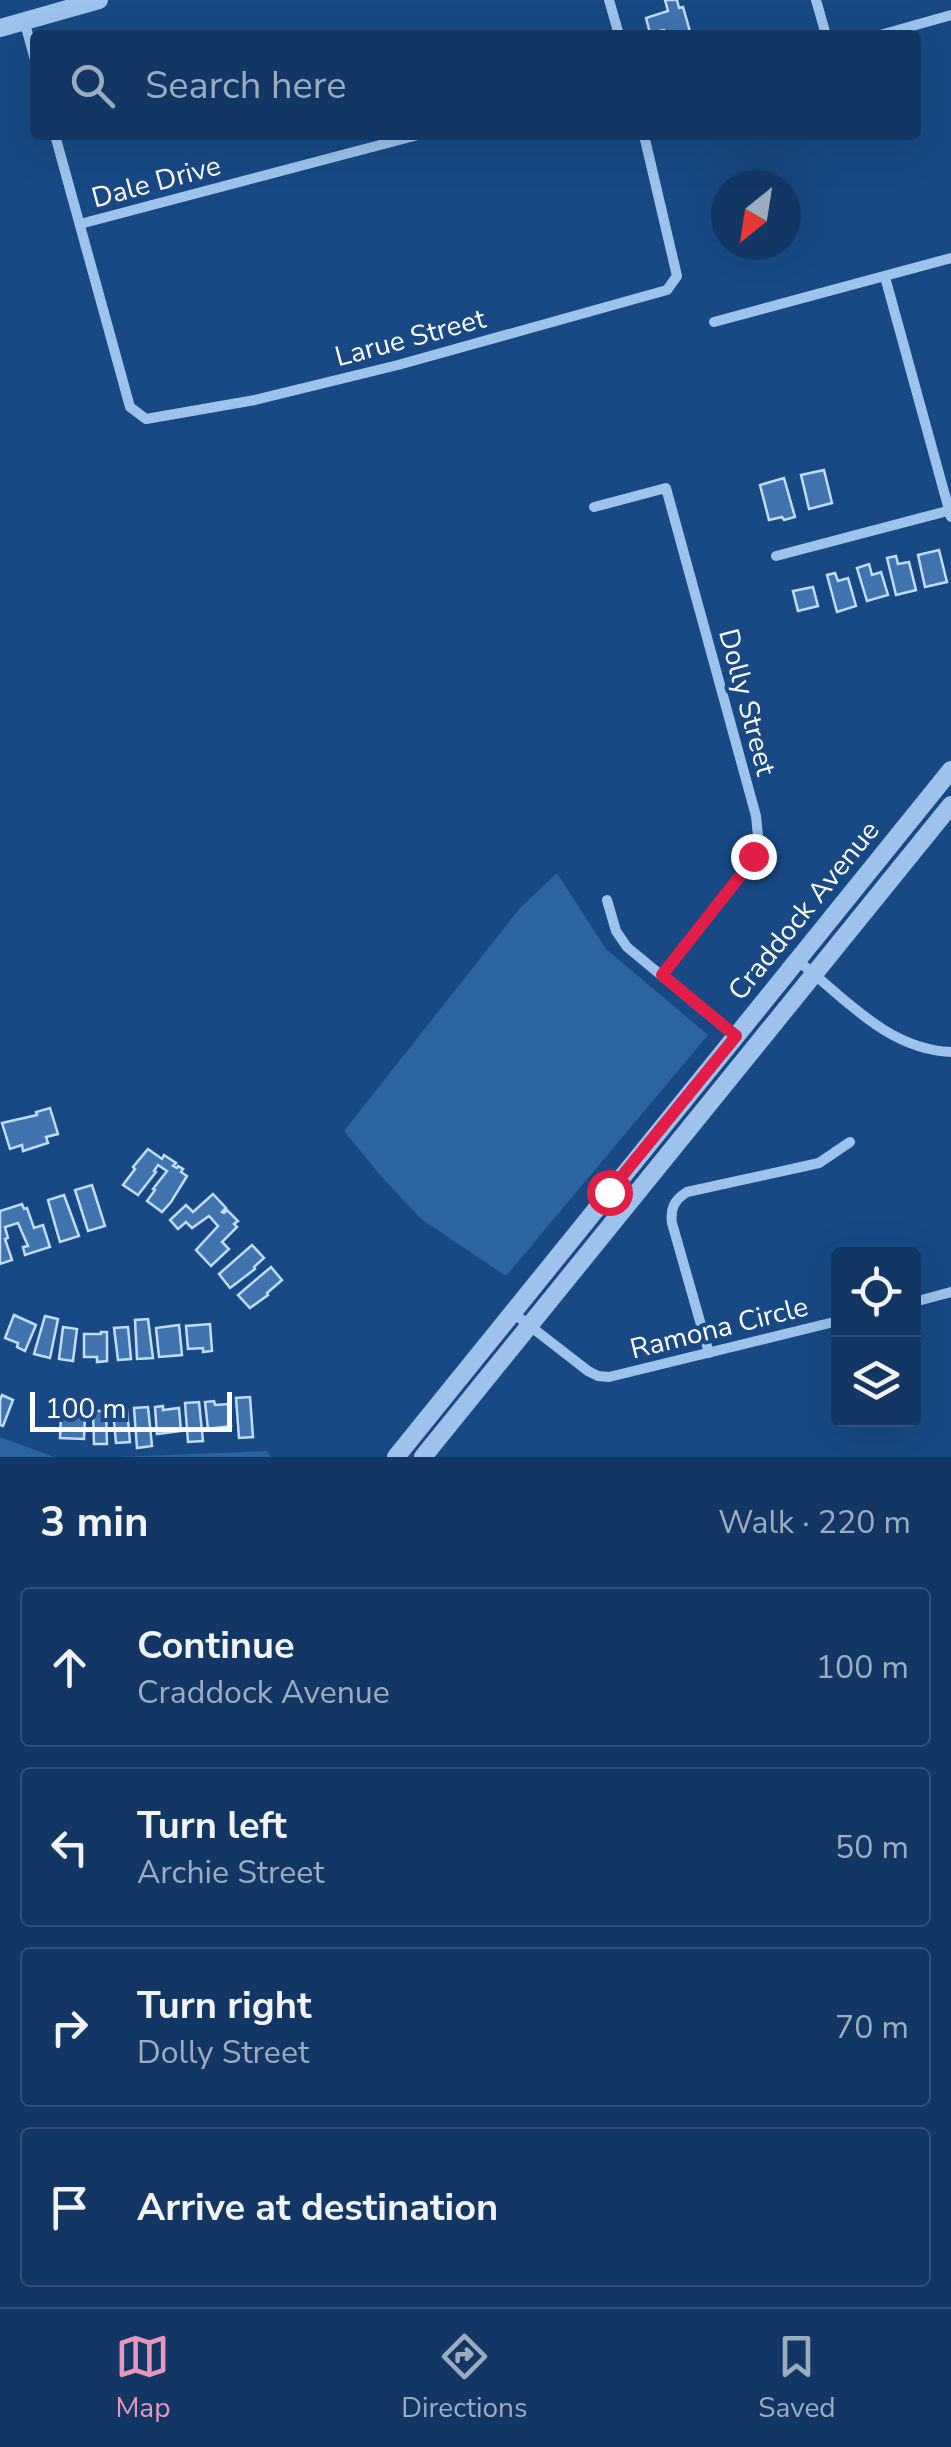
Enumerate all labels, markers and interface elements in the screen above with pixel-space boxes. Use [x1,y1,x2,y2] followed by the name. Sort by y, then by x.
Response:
[30,30,921,140] search box
[65,58,120,113] icon: search
[145,60,346,111] text: Search here
[87,146,225,217] street label: Dale Drive
[711,170,801,260] north arrow
[331,300,490,376] street label: Larue Street
[709,625,785,780] street label: Dolly Street
[719,813,888,1009] street label: Craddock Avenue
[731,834,777,880] route end
[587,1170,633,1216] route start
[831,1247,921,1427] map controls
[831,1247,921,1337] button: locate
[626,1287,812,1368] street label: Ramona Circle
[831,1337,921,1427] button: layers
[30,1387,232,1432] scale bar
[45,1390,127,1428] text: 100 m
[40,1494,149,1551] text: 3 min
[718,1501,911,1544] text: Walk · 220 m
[137,1620,295,1671] text: Continue
[42,1640,97,1695] icon: ahead
[816,1646,909,1689] text: 100 m
[137,1671,390,1714] text: Craddock Avenue
[137,1800,287,1851] text: Turn left
[42,1820,97,1875] icon: left
[835,1826,909,1869] text: 50 m
[137,1851,325,1894] text: Archie Street
[137,1980,312,2031] text: Turn right
[42,2000,97,2055] icon: right
[835,2006,909,2049] text: 70 m
[137,2031,309,2074] text: Dolly Street
[42,2180,97,2235] icon: arrive
[137,2182,498,2233] text: Arrive at destination
[115,2329,170,2427] tab: Map
[401,2329,527,2427] tab: Directions
[758,2329,836,2427] tab: Saved

